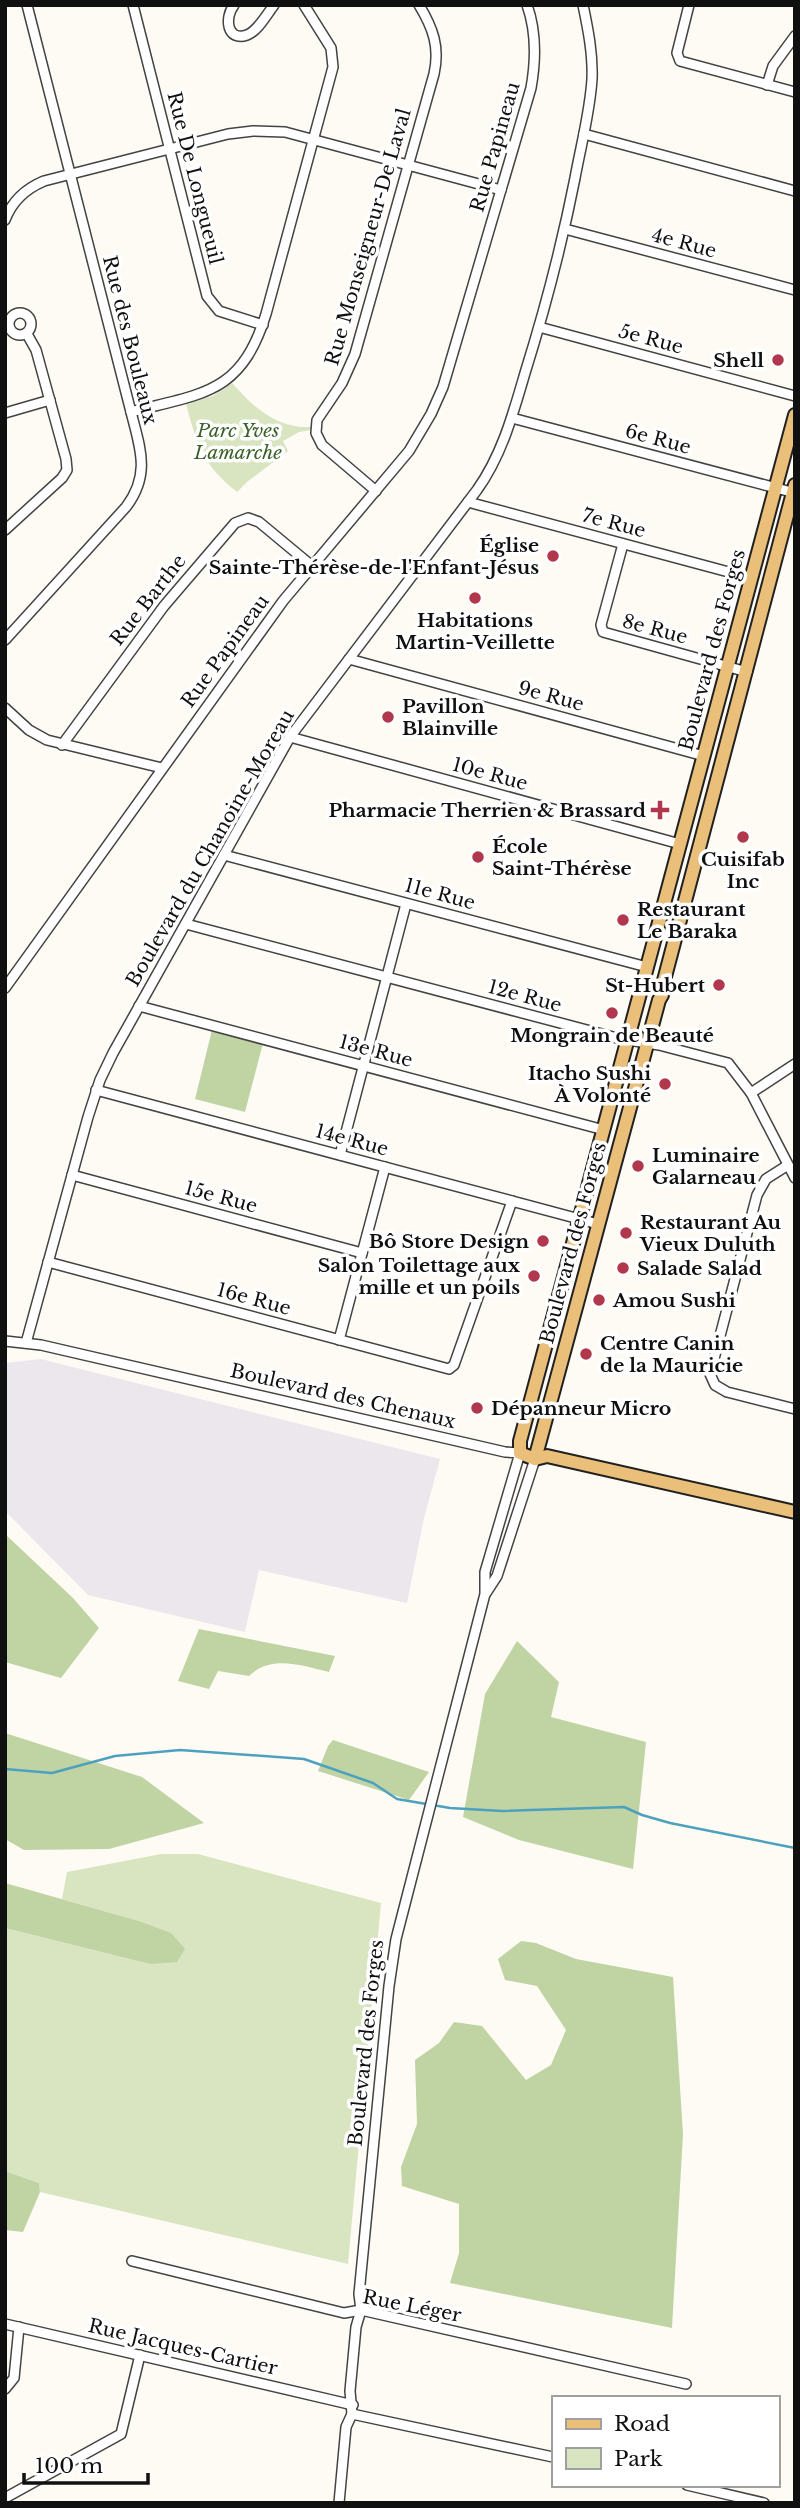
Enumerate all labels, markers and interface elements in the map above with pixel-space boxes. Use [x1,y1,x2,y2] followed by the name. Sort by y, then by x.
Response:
[465,79,525,215] street label: Rue Papineau
[162,89,228,267] street label: Rue De Longueuil
[320,106,416,368] street label: Rue Monseigneur-De Laval
[649,223,719,263] street label: 4e Rue
[98,253,162,427] street label: Rue des Bouleaux
[616,319,686,359] street label: 5e Rue
[713,349,764,372] place label: Shell
[770,352,786,368] marker: Shell
[193,419,282,464] park label: Parc Yves Lamarche
[623,419,693,459] street label: 6e Rue
[580,504,648,542] street label: 7e Rue
[209,534,539,579] place label: Église Sainte-Thérèse-de-l'Enfant-Jésus
[674,547,750,753] street label: Boulevard des Forges
[545,548,561,564] marker: Église Sainte-Thérèse-de-l'Enfant-Jésus
[105,550,191,650] street label: Rue Barthe
[176,590,274,712] street label: Rue Papineau
[467,590,483,606] marker: Habitations Martin-Veillette
[395,609,555,654] place label: Habitations Martin-Veillette
[620,609,690,649] street label: 8e Rue
[516,676,586,716] street label: 9e Rue
[402,695,498,740] place label: Pavillon Blainville
[121,705,299,990] street label: Boulevard du Chanoine-Moreau
[380,709,396,725] marker: Pavillon Blainville
[450,753,530,795] street label: 10e Rue
[329,799,646,822] place label: Pharmacie Therrien & Brassard
[652,802,668,818] marker: Pharmacie Therrien & Brassard
[735,829,751,845] marker: Cuisifab Inc
[492,835,632,880] place label: École Saint-Thérèse
[701,848,785,893] place label: Cuisifab Inc
[470,849,486,865] marker: École Saint-Thérèse
[402,874,478,914] street label: 11e Rue
[637,898,746,943] place label: Restaurant Le Baraka
[615,912,631,928] marker: Restaurant Le Baraka
[605,974,706,997] place label: St-Hubert
[486,975,564,1017] street label: 12e Rue
[711,977,727,993] marker: St-Hubert
[604,1005,620,1021] marker: Mongrain de Beauté
[510,1024,714,1047] place label: Mongrain de Beauté
[337,1030,415,1072] street label: 13e Rue
[528,1062,651,1107] place label: Itacho Sushi À Volonté
[657,1076,673,1092] marker: Itacho Sushi À Volonté
[313,1119,391,1161] street label: 14e Rue
[535,1140,611,1346] street label: Boulevard des Forges
[652,1144,760,1189] place label: Luminaire Galarneau
[630,1158,646,1174] marker: Luminaire Galarneau
[182,1176,260,1218] street label: 15e Rue
[639,1211,782,1256] place label: Restaurant Au Vieux Duluth
[618,1225,634,1241] marker: Restaurant Au Vieux Duluth
[369,1230,529,1253] place label: Bô Store Design
[535,1233,551,1249] marker: Bô Store Design
[318,1254,521,1299] place label: Salon Toilettage aux mille et un poils
[637,1257,762,1280] place label: Salade Salad
[615,1260,631,1276] marker: Salade Salad
[526,1268,542,1284] marker: Salon Toilettage aux mille et un poils
[214,1278,294,1320] street label: 16e Rue
[612,1289,736,1312] place label: Amou Sushi
[591,1292,607,1308] marker: Amou Sushi
[600,1332,743,1377] place label: Centre Canin de la Mauricie
[578,1346,594,1362] marker: Centre Canin de la Mauricie
[228,1359,458,1433] street label: Boulevard des Chenaux
[491,1397,671,1420] place label: Dépanneur Micro
[469,1400,485,1416] marker: Dépanneur Micro
[344,1939,388,2147] street label: Boulevard des Forges
[361,2285,463,2327] street label: Rue Léger
[86,2314,280,2380] street label: Rue Jacques-Cartier
[552,2396,779,2487] legend
[614,2411,670,2437] text: Road
[24,2442,149,2486] scale bar
[614,2446,663,2472] text: Park
[35,2453,103,2479] text: 100 m

